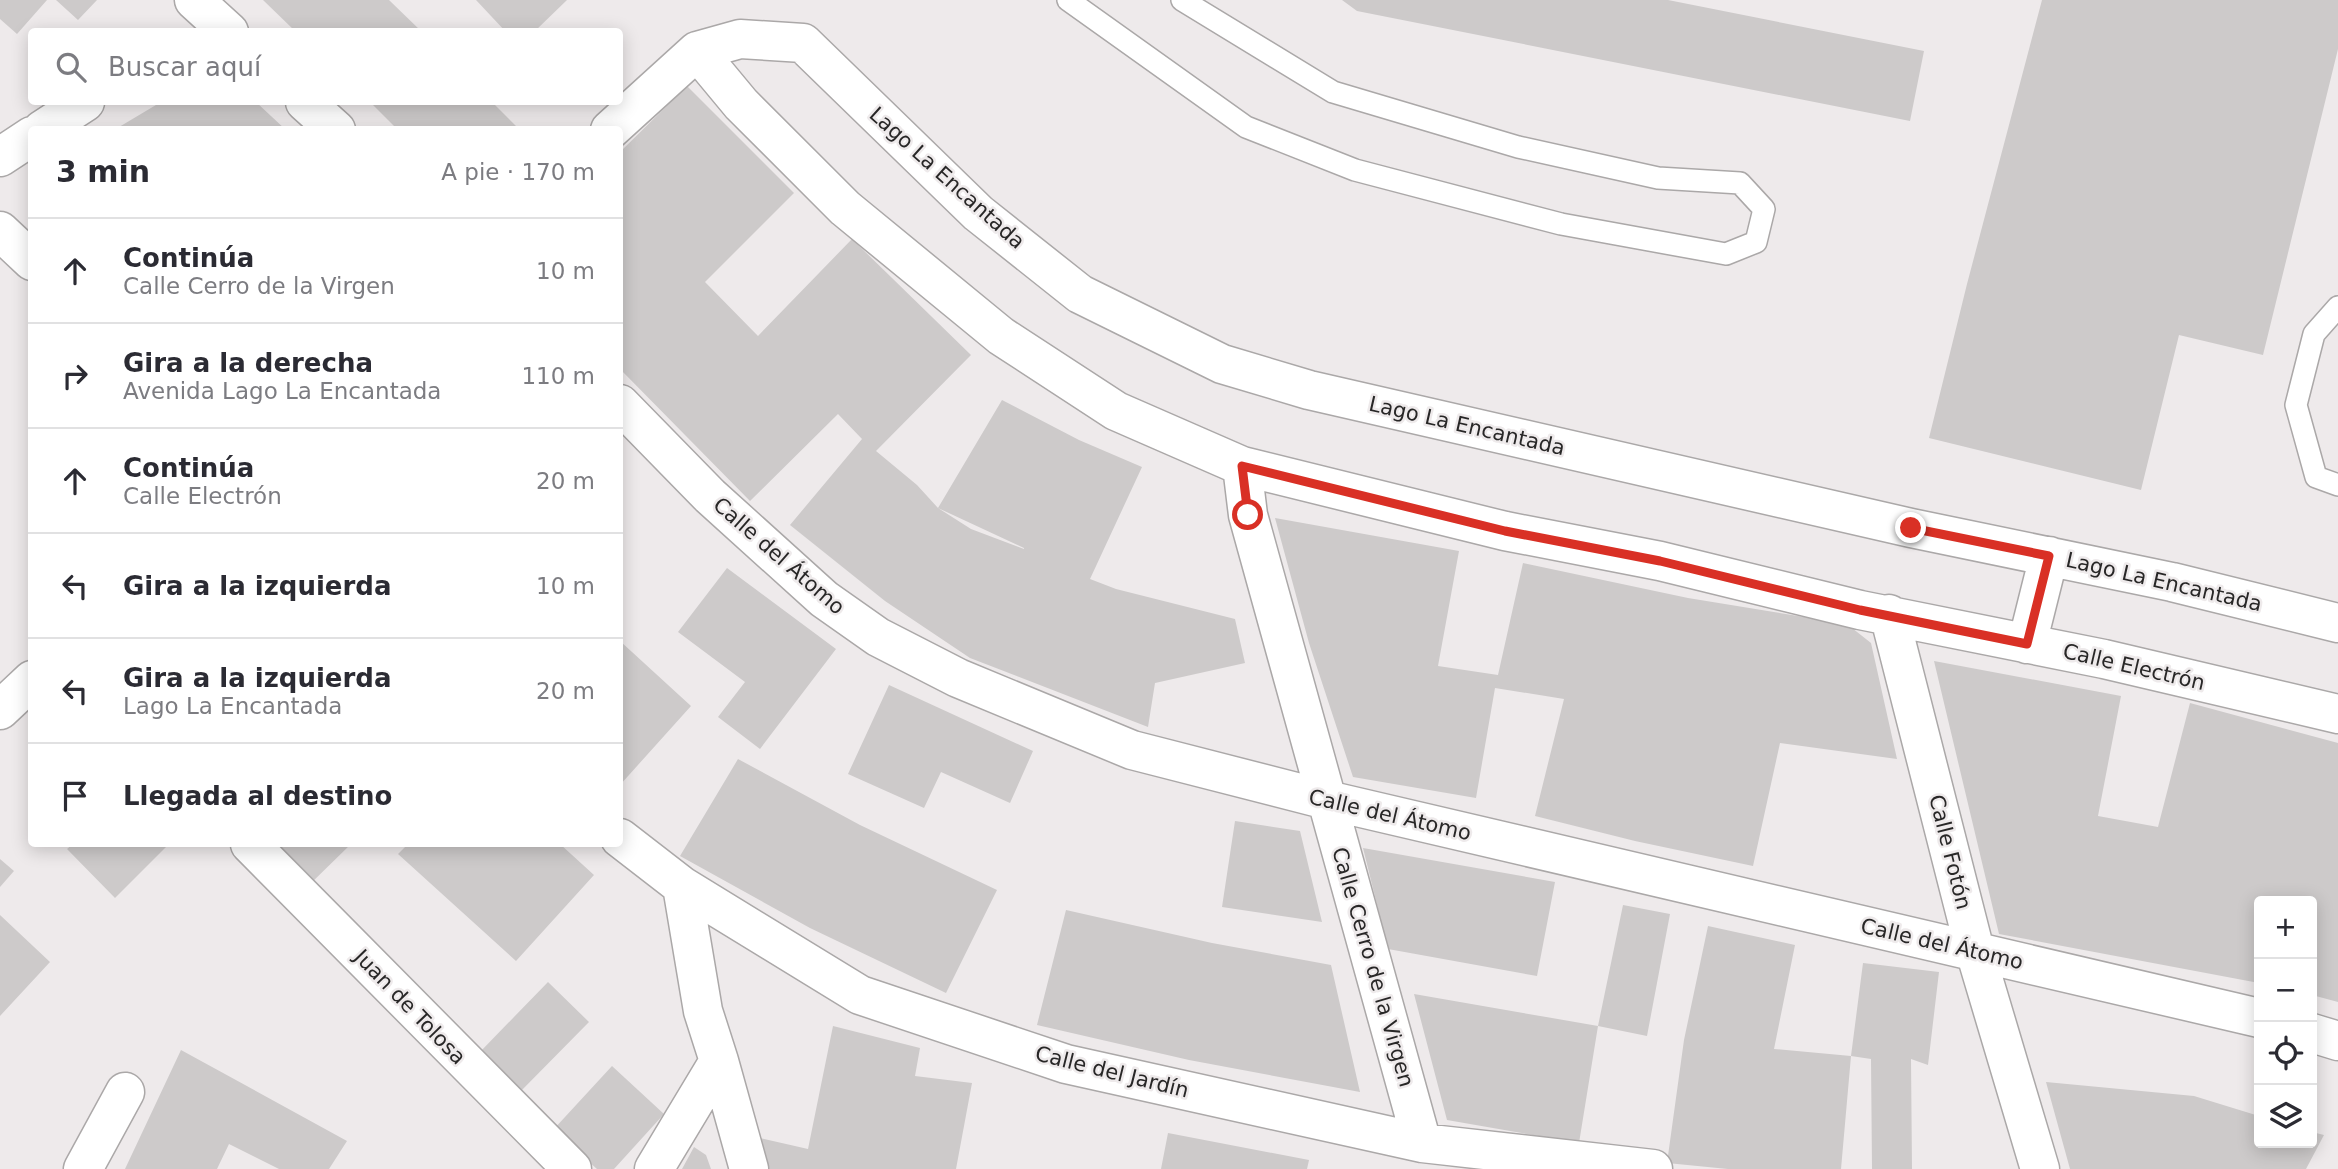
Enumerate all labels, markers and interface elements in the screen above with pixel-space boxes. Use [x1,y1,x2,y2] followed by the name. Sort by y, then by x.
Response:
[28,28,623,105] search box
[52,48,90,86] icon: search
[108,52,261,82] text: Buscar aquí
[865,102,1029,254] street label: Lago La Encantada
[56,154,150,189] text: 3 min
[441,159,595,185] text: A pie · 170 m
[123,243,254,273] text: Continúa
[56,252,94,290] icon: ahead
[536,258,595,284] text: 10 m
[123,273,395,299] text: Calle Cerro de la Virgen
[123,348,373,378] text: Gira a la derecha
[56,357,94,395] icon: right
[521,363,595,389] text: 110 m
[123,378,441,404] text: Avenida Lago La Encantada
[1367,392,1567,460] street label: Lago La Encantada
[123,453,254,483] text: Continúa
[56,462,94,500] icon: ahead
[536,468,595,494] text: 20 m
[123,483,282,509] text: Calle Electrón
[709,492,850,619] street label: Calle del Átomo
[1232,499,1263,530] route start
[1895,512,1926,543] route end
[2064,548,2264,616] street label: Lago La Encantada
[56,567,94,605] icon: left
[123,571,391,601] text: Gira a la izquierda
[536,573,595,599] text: 10 m
[2061,639,2207,695] street label: Calle Electrón
[123,663,391,693] text: Gira a la izquierda
[56,672,94,710] icon: left
[536,678,595,704] text: 20 m
[123,693,342,719] text: Lago La Encantada
[56,777,94,815] icon: arrive
[123,781,392,811] text: Llegada al destino
[1306,784,1474,845] street label: Calle del Átomo
[1924,792,1976,912] street label: Calle Fotón
[1327,844,1419,1090] street label: Calle Cerro de la Virgen
[2254,896,2317,1148] map controls
[2254,896,2317,959] button: +
[1858,913,2026,974] street label: Calle del Átomo
[348,943,471,1069] street label: Juan de Tolosa
[2254,959,2317,1022] button: −
[2254,1022,2317,1085] button: locate
[1033,1041,1191,1103] street label: Calle del Jardín
[2254,1085,2317,1148] button: layers

